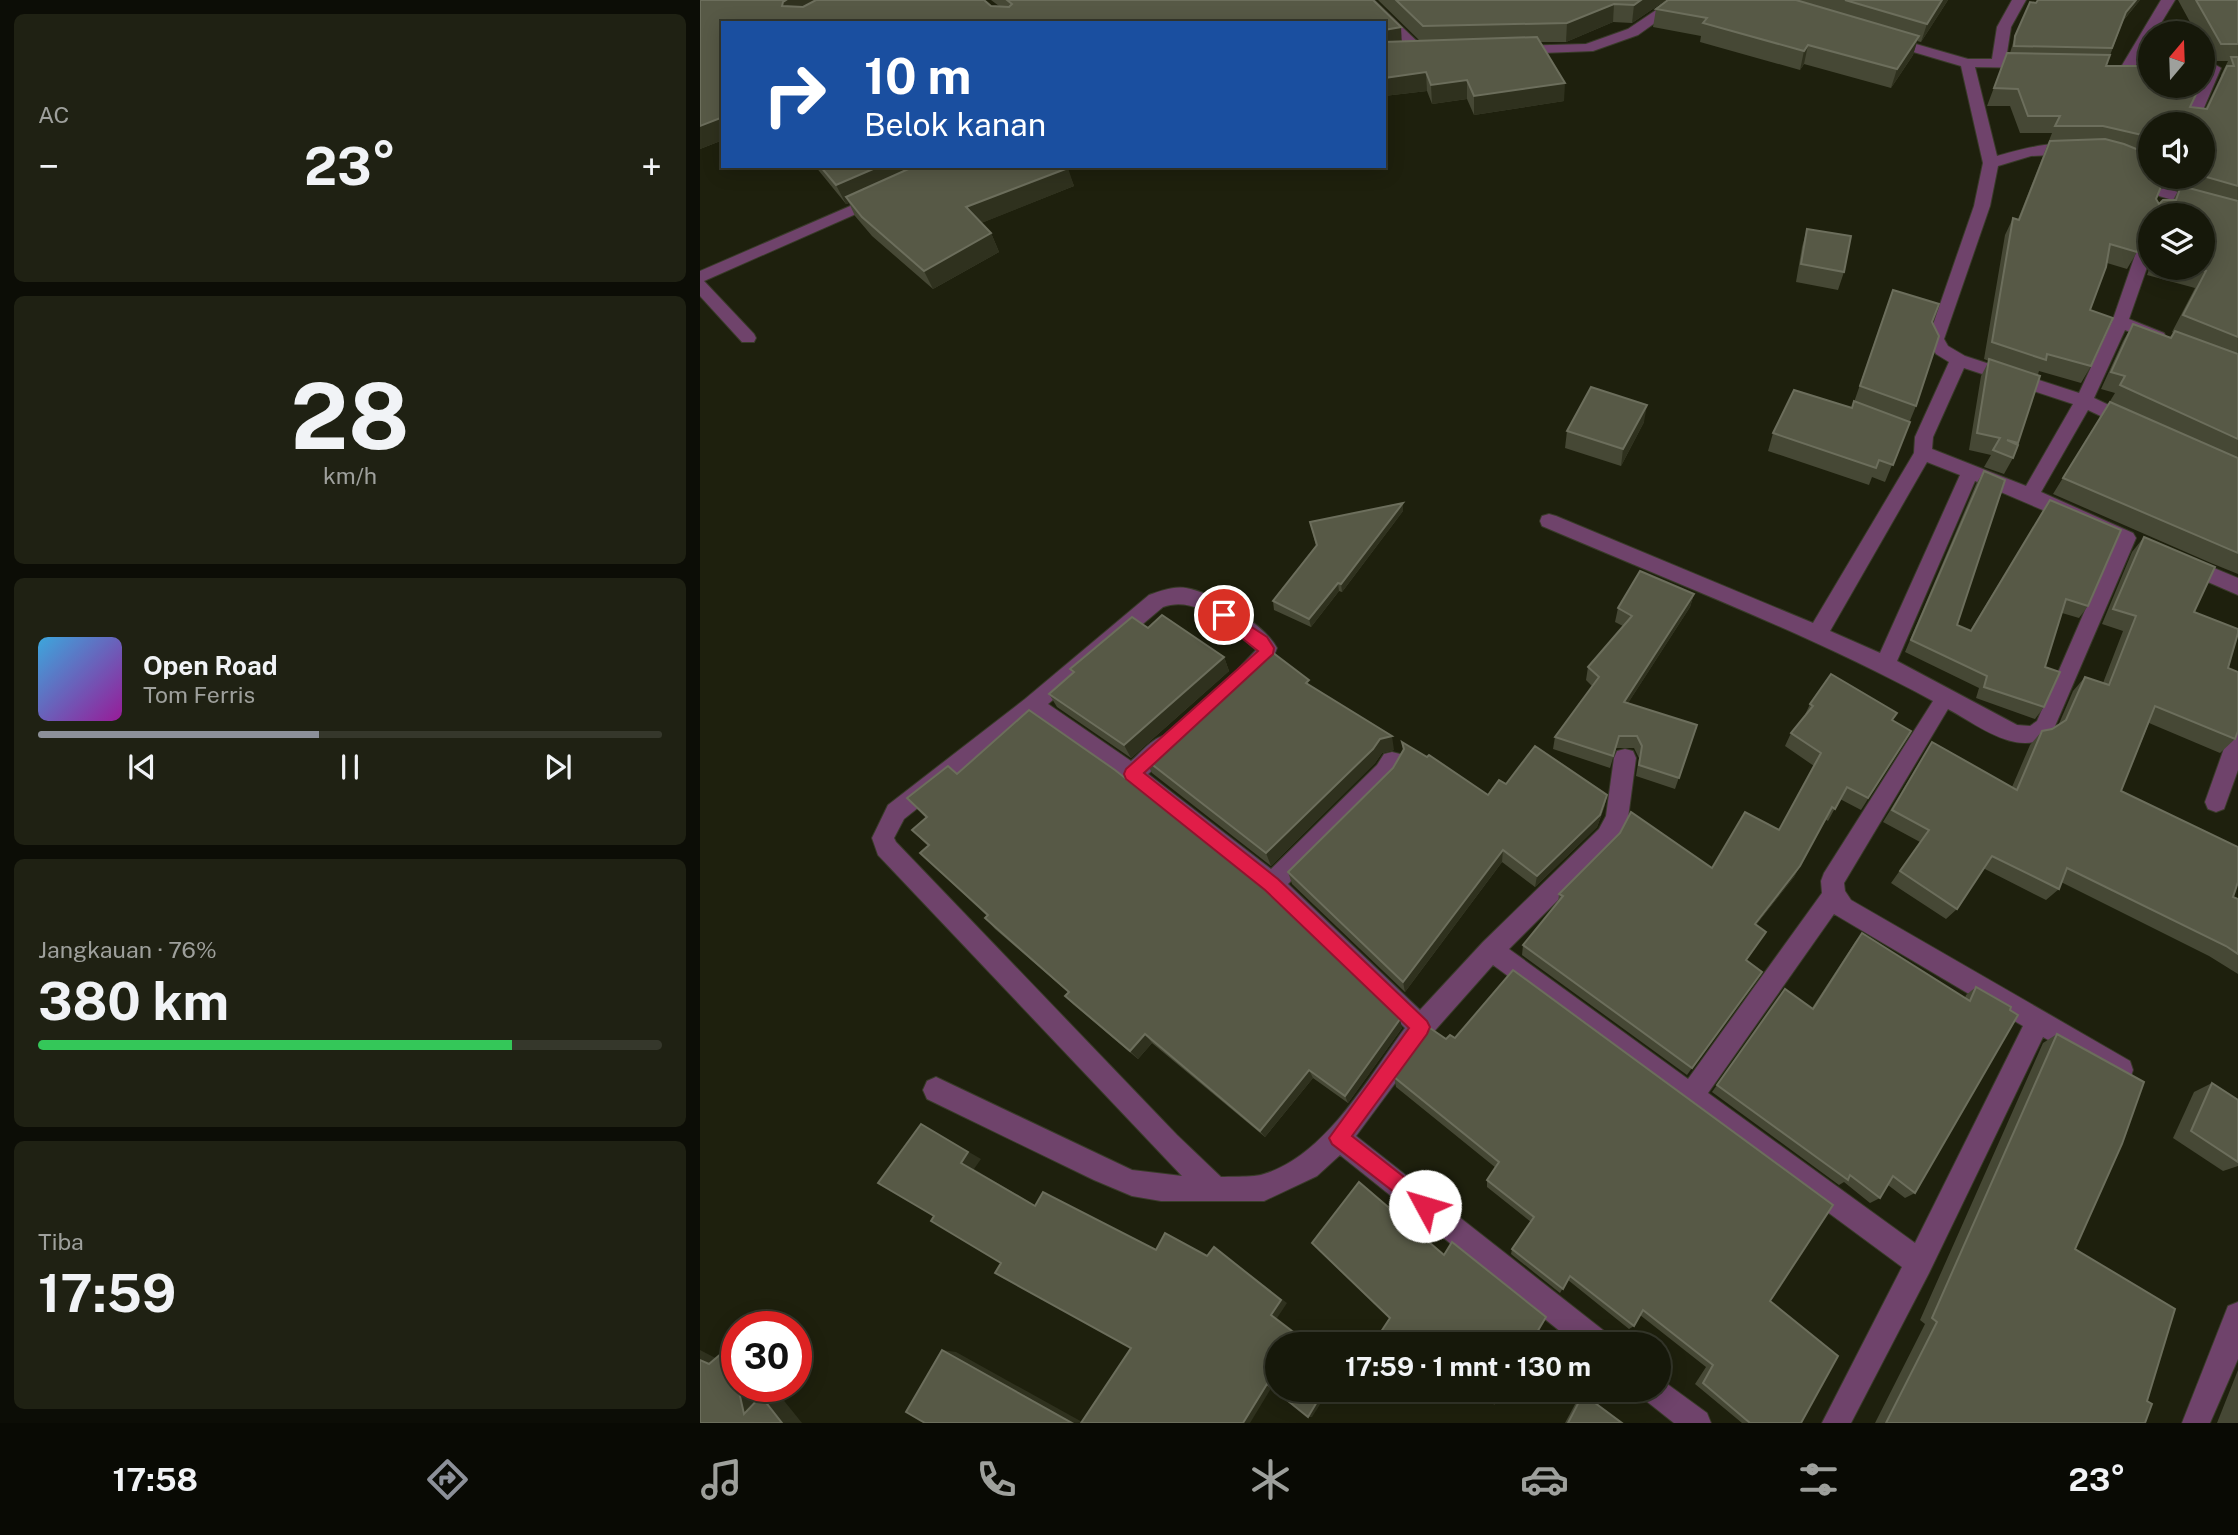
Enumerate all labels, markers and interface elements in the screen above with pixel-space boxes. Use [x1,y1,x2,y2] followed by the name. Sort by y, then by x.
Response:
[2138,21,2216,98] north arrow
[2138,21,2215,280] map controls
[864,47,971,105] text: 10 m
[749,49,840,140] icon: right
[38,101,69,128] text: AC
[864,106,1046,143] text: Belok kanan
[2138,112,2215,189] button: sound
[304,136,396,197] text: 23°
[38,144,59,189] text: −
[641,144,662,189] text: +
[2138,203,2215,280] button: layers
[291,363,409,469] text: 28
[323,462,377,489] text: km/h
[1194,585,1254,645] pin
[1205,596,1243,634] icon: arrive
[143,650,278,681] text: Open Road
[143,681,255,708] text: Tom Ferris
[123,748,161,786] icon: previous
[331,748,369,786] icon: pause
[539,748,577,786] icon: next
[38,936,217,963] text: Jangkauan · 76%
[38,971,229,1032] text: 380 km
[1388,1169,1462,1243] position arrow
[38,1228,84,1255] text: Tiba
[38,1263,176,1324] text: 17:59
[721,1311,812,1402] speed limit sign: 30
[1345,1351,1591,1382] text: 17:59 · 1 mnt · 130 m
[423,1455,472,1504] icon: directions
[697,1455,746,1504] icon: music
[972,1455,1021,1504] icon: phone
[1246,1455,1295,1504] icon: climate
[1520,1455,1569,1504] icon: car
[1794,1455,1843,1504] icon: filters
[113,1461,198,1498] text: 17:58
[2069,1461,2125,1498] text: 23°

